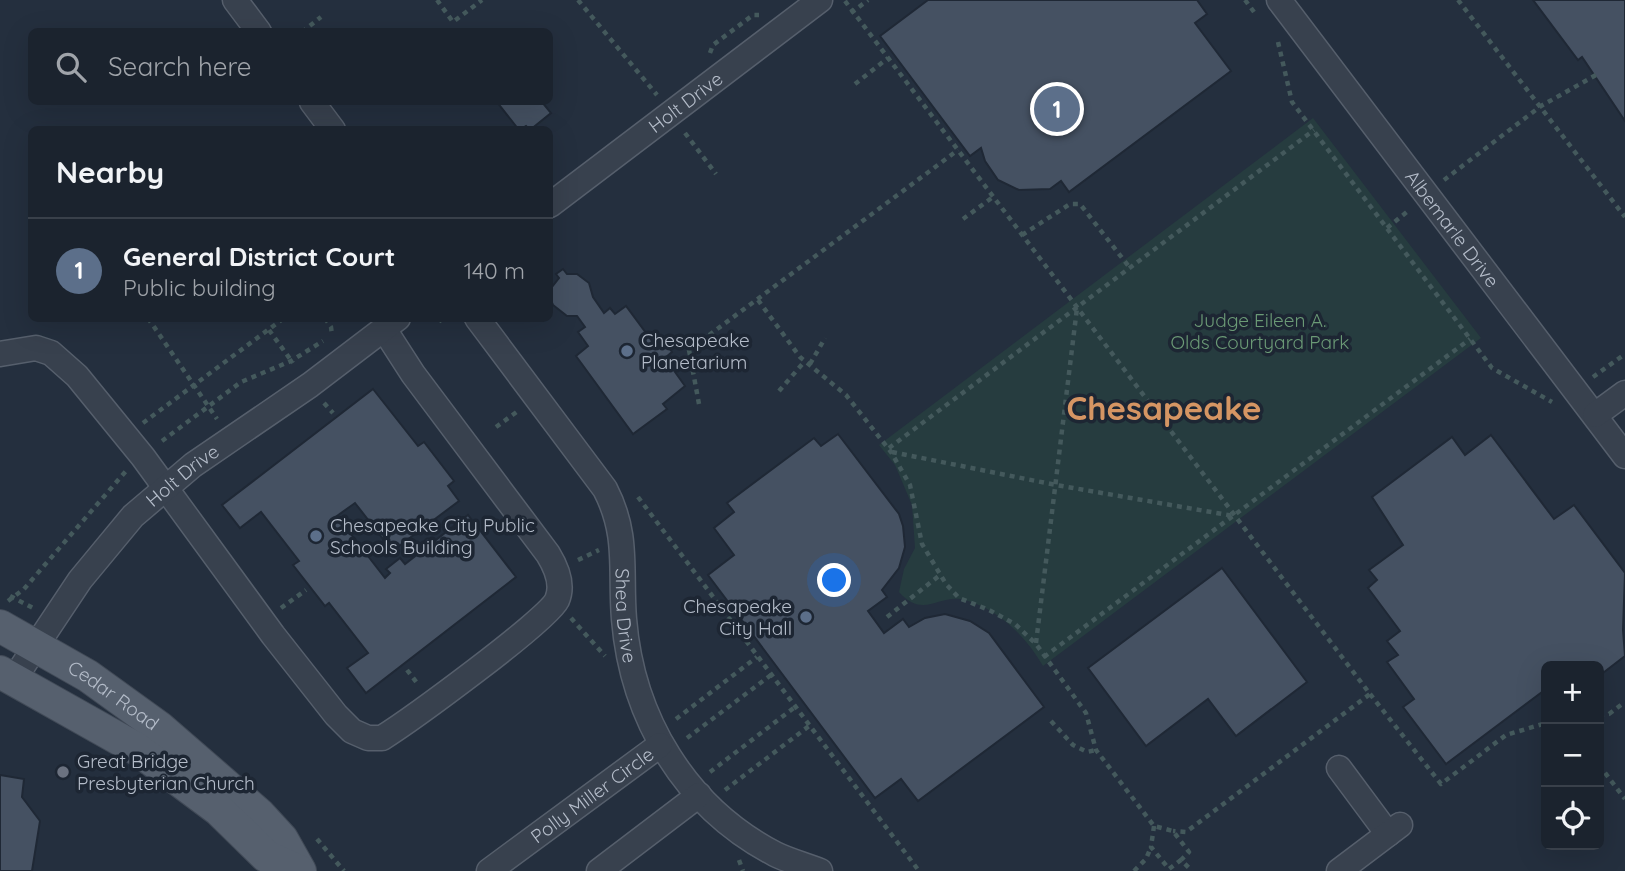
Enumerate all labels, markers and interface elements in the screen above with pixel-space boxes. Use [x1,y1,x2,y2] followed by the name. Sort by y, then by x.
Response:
[28,28,553,105] search box
[52,48,90,86] icon: search
[108,50,252,83] text: Search here
[644,66,727,138] street label: Holt Drive
[1034,83,1080,135] pin: 1
[56,153,164,191] text: Nearby
[1400,165,1505,292] street label: Albemarle Drive
[123,240,395,273] text: General District Court
[75,256,83,285] text: 1
[464,256,525,285] text: 140 m
[123,273,276,302] text: Public building
[1171,308,1349,354] park label: Judge Eileen A. Olds Courtyard Park
[641,328,750,374] place label: Chesapeake Planetarium
[619,343,635,359] marker: Chesapeake Planetarium
[1067,387,1261,428] district label: Chesapeake
[141,439,223,512] street label: Holt Drive
[330,513,535,559] place label: Chesapeake City Public Schools Building
[308,528,324,544] marker: Chesapeake City Public Schools Building
[817,563,851,597] your location
[611,568,642,665] street label: Shea Drive
[683,594,792,640] place label: Chesapeake City Hall
[798,609,814,625] marker: Chesapeake City Hall
[64,655,164,735] street label: Cedar Road
[1541,661,1604,850] map controls
[1541,661,1604,724] button: +
[1541,724,1604,787] button: −
[526,742,658,848] street label: Polly Miller Circle
[77,749,255,795] place label: Great Bridge Presbyterian Church
[55,764,71,780] marker: Great Bridge Presbyterian Church
[1541,787,1604,850] button: locate

